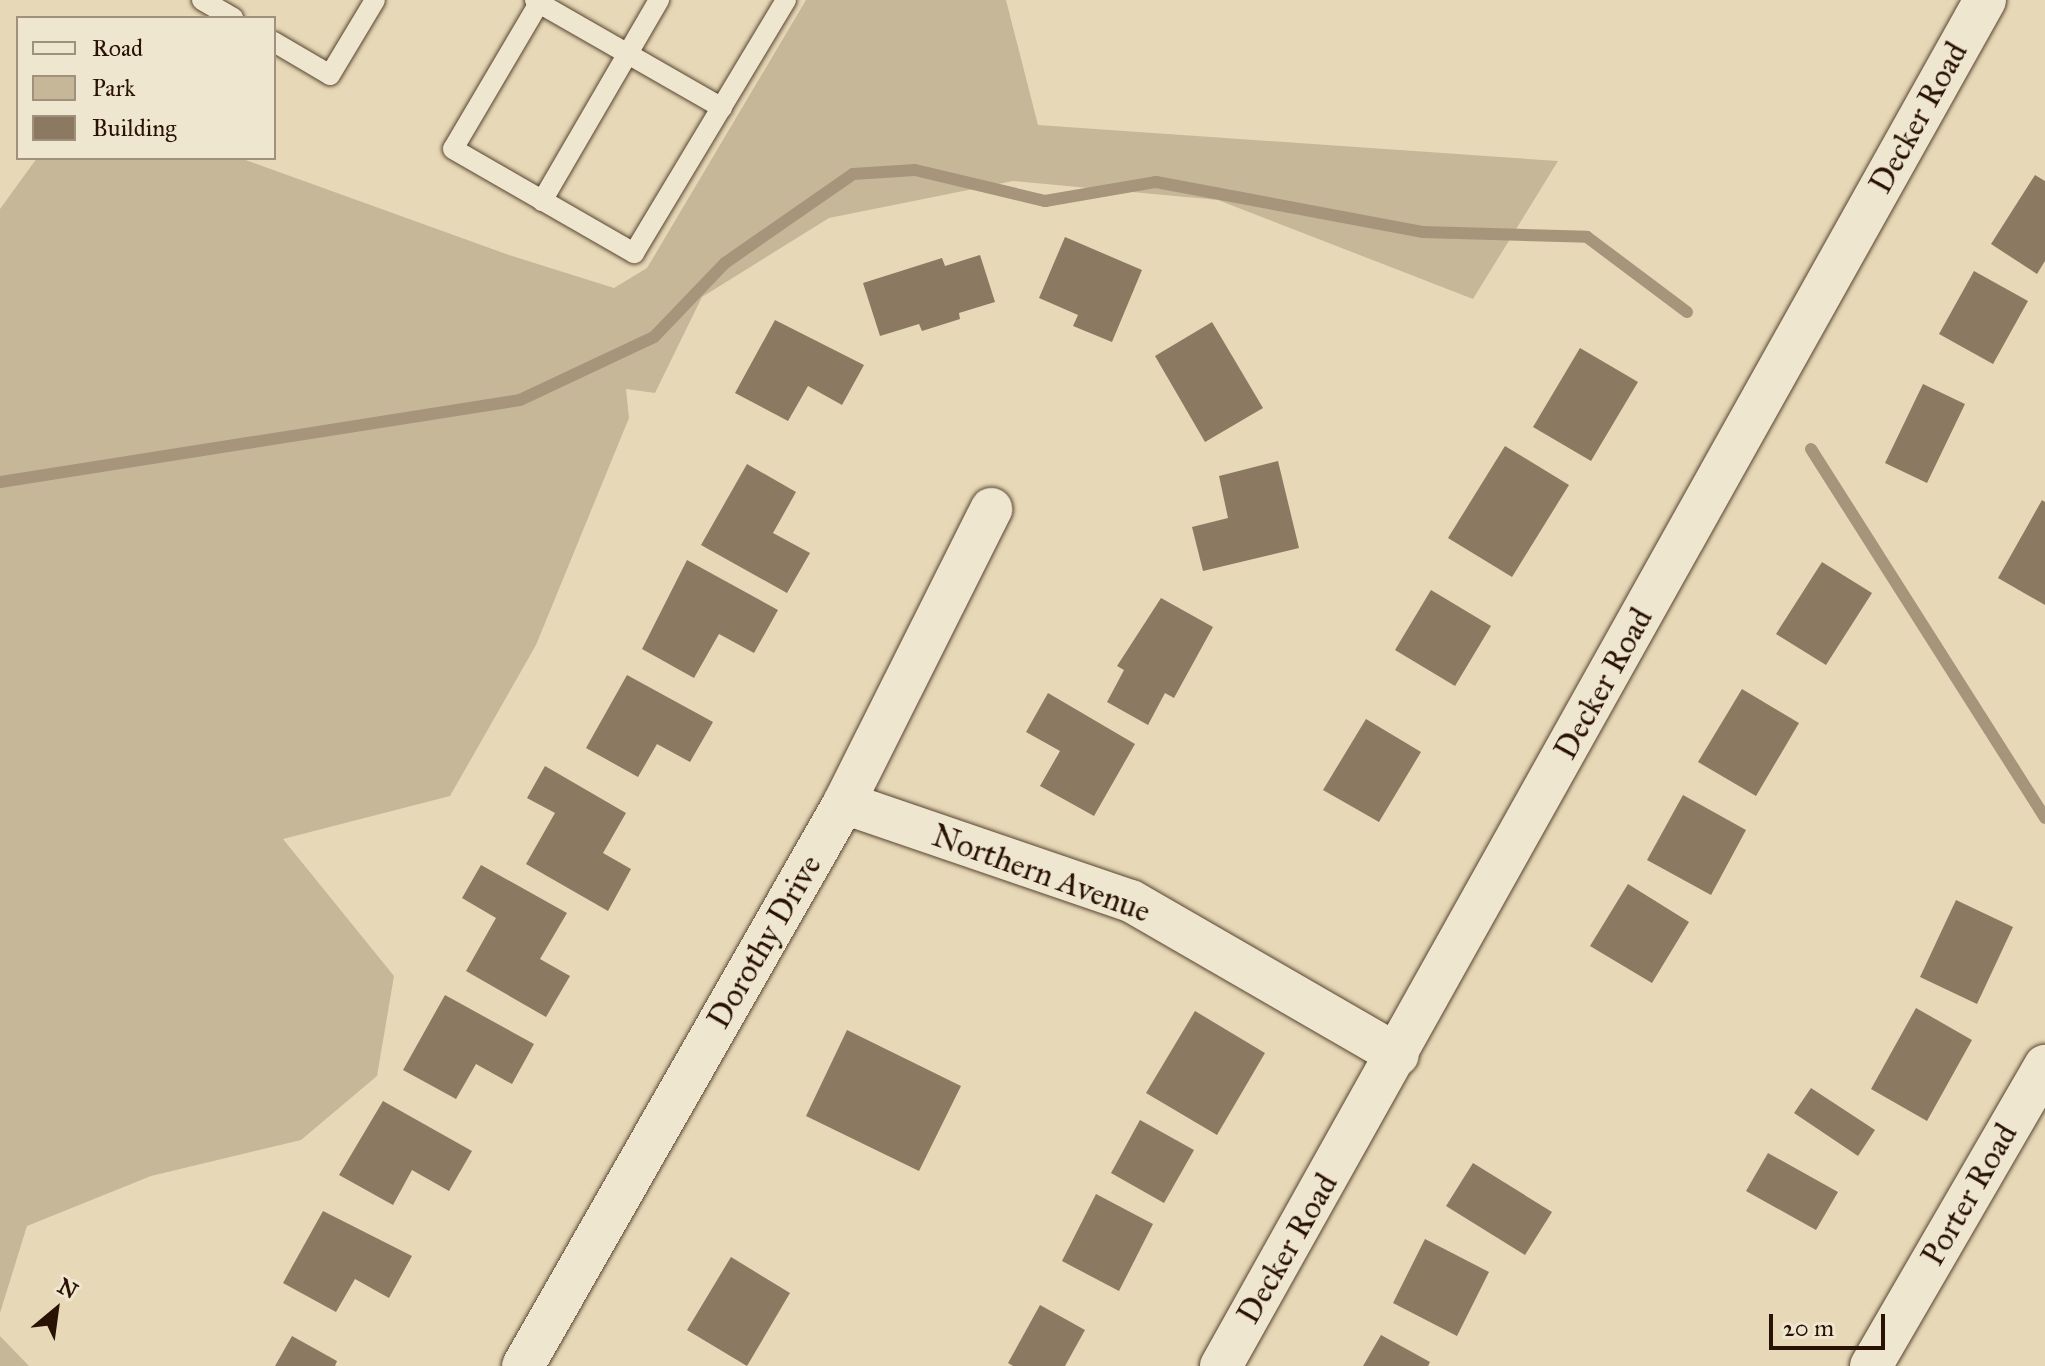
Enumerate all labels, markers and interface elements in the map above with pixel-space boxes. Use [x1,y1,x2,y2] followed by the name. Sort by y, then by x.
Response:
[16,16,276,160] legend
[92,33,143,63] text: Road
[1862,36,1976,200] street label: Decker Road
[92,73,135,103] text: Park
[92,113,177,143] text: Building
[1547,602,1661,766] street label: Decker Road
[927,817,1155,931] street label: Northern Avenue
[700,848,830,1036] street label: Dorothy Drive
[1914,1117,2026,1273] street label: Porter Road
[1230,1167,1346,1331] street label: Decker Road
[16,1270,96,1350] north arrow
[53,1272,83,1305] text: N
[1773,1298,1889,1348] scale bar
[1783,1313,1834,1343] text: 20 m

